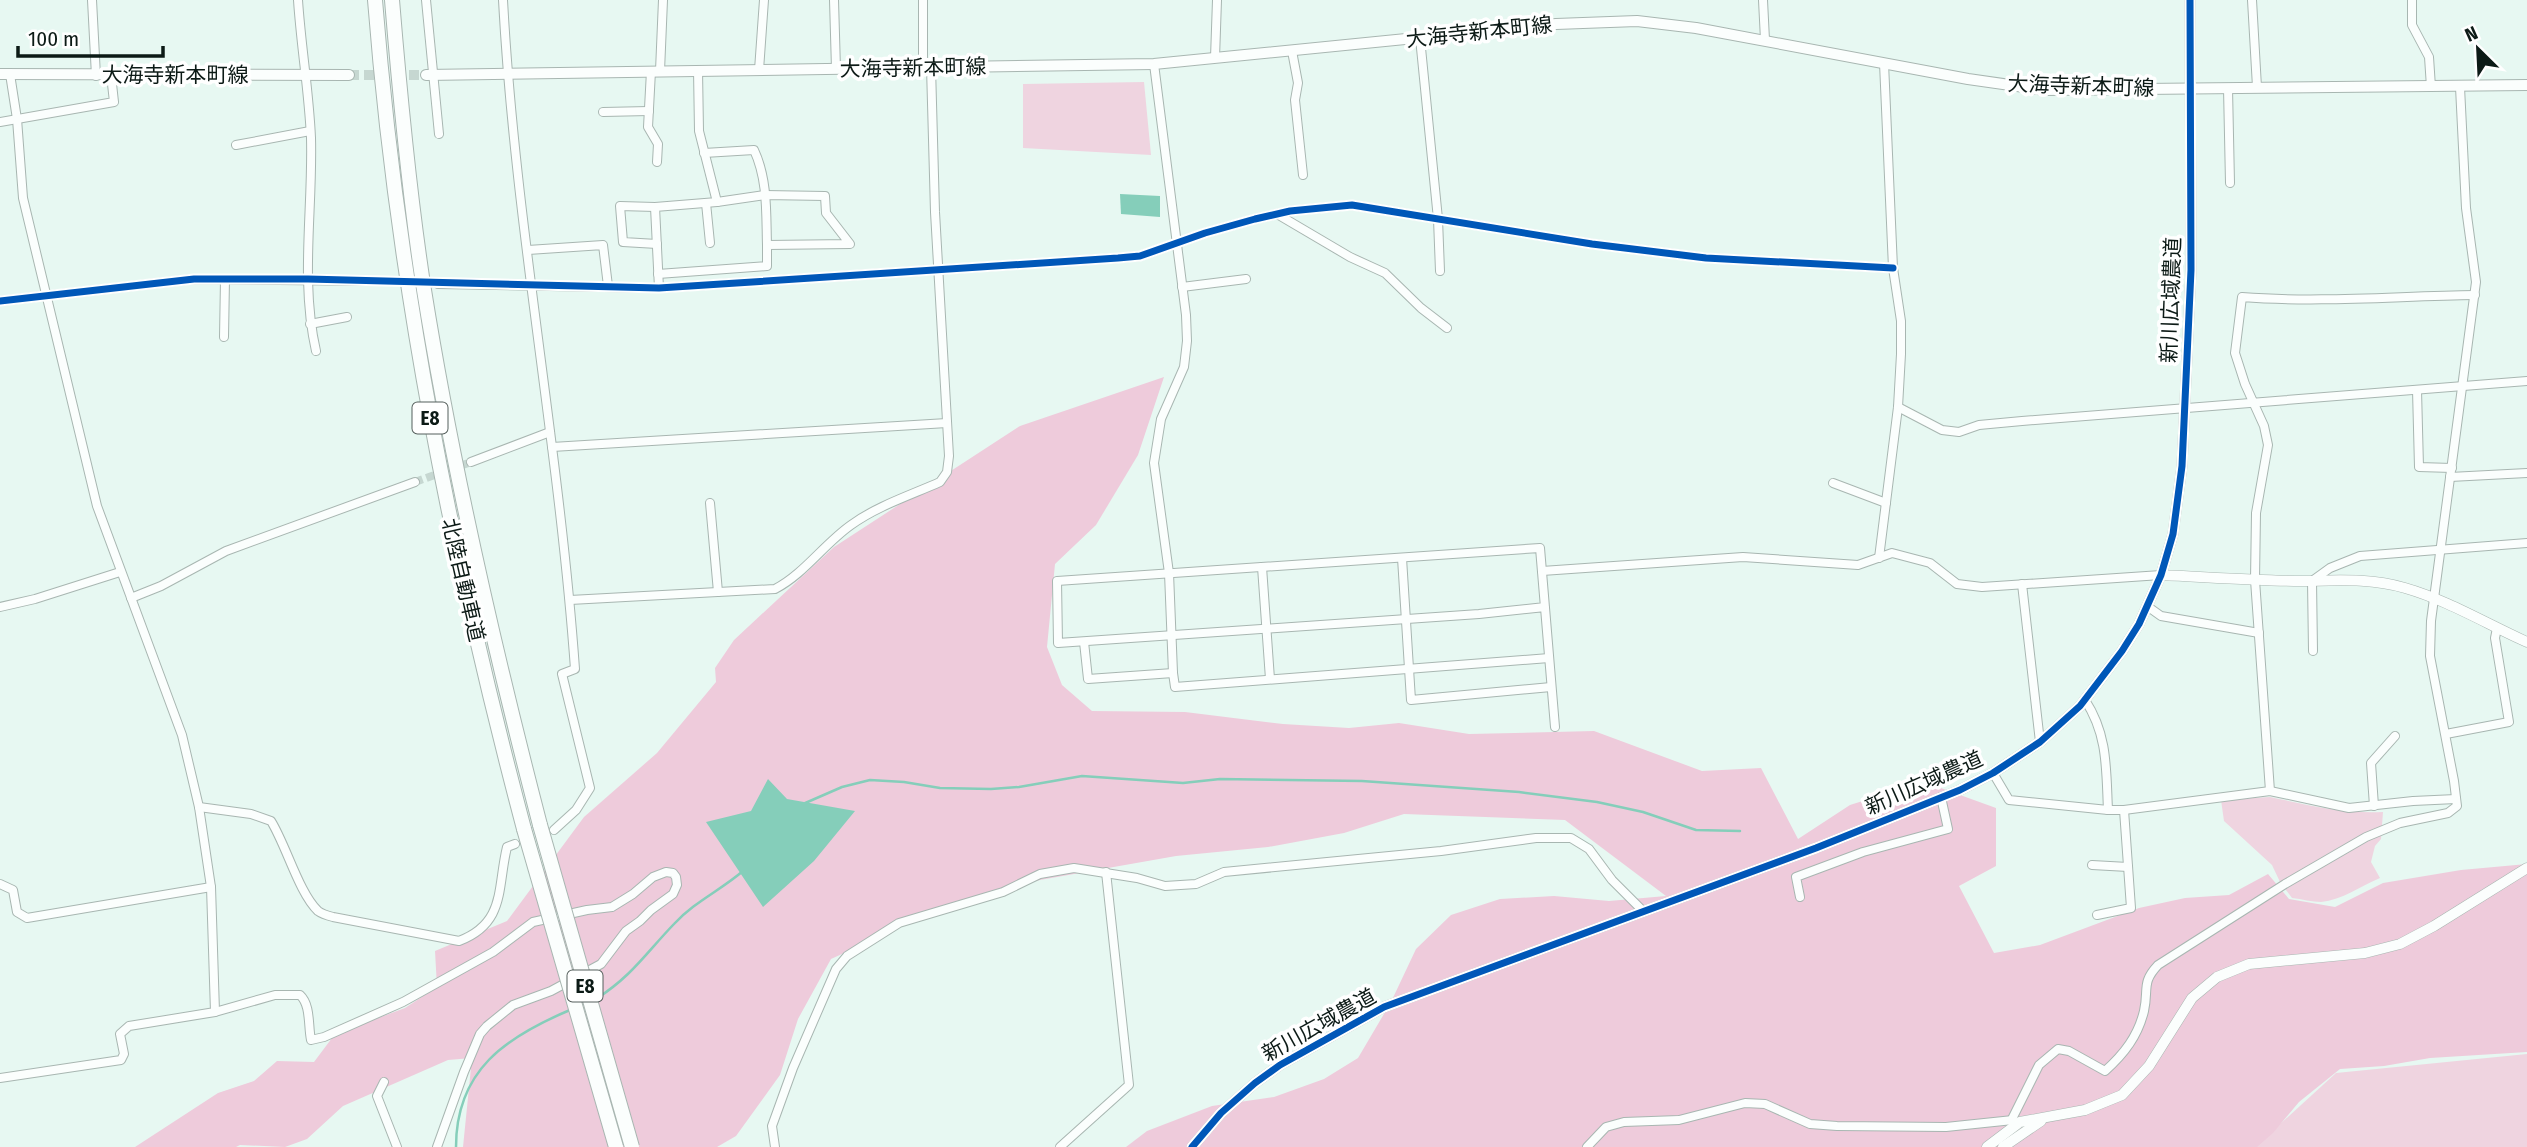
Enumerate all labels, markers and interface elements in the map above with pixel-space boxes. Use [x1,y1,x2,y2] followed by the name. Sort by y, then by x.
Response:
[1405,11,1553,53] street label: 大海寺新本町線
[18,14,163,58] scale bar
[2443,14,2513,84] north arrow
[2461,21,2481,47] text: N
[28,26,79,52] text: 100 m
[839,54,987,82] street label: 大海寺新本町線
[102,62,249,88] street label: 大海寺新本町線
[2007,70,2155,102] street label: 大海寺新本町線
[2156,237,2186,363] street label: 新川広域農道
[412,402,448,434] road number: E8
[436,516,490,644] street label: 北陸自動車道
[1861,745,1987,821] street label: 新川広域農道
[568,970,602,1002] road number: E8
[1258,983,1380,1067] street label: 新川広域農道

